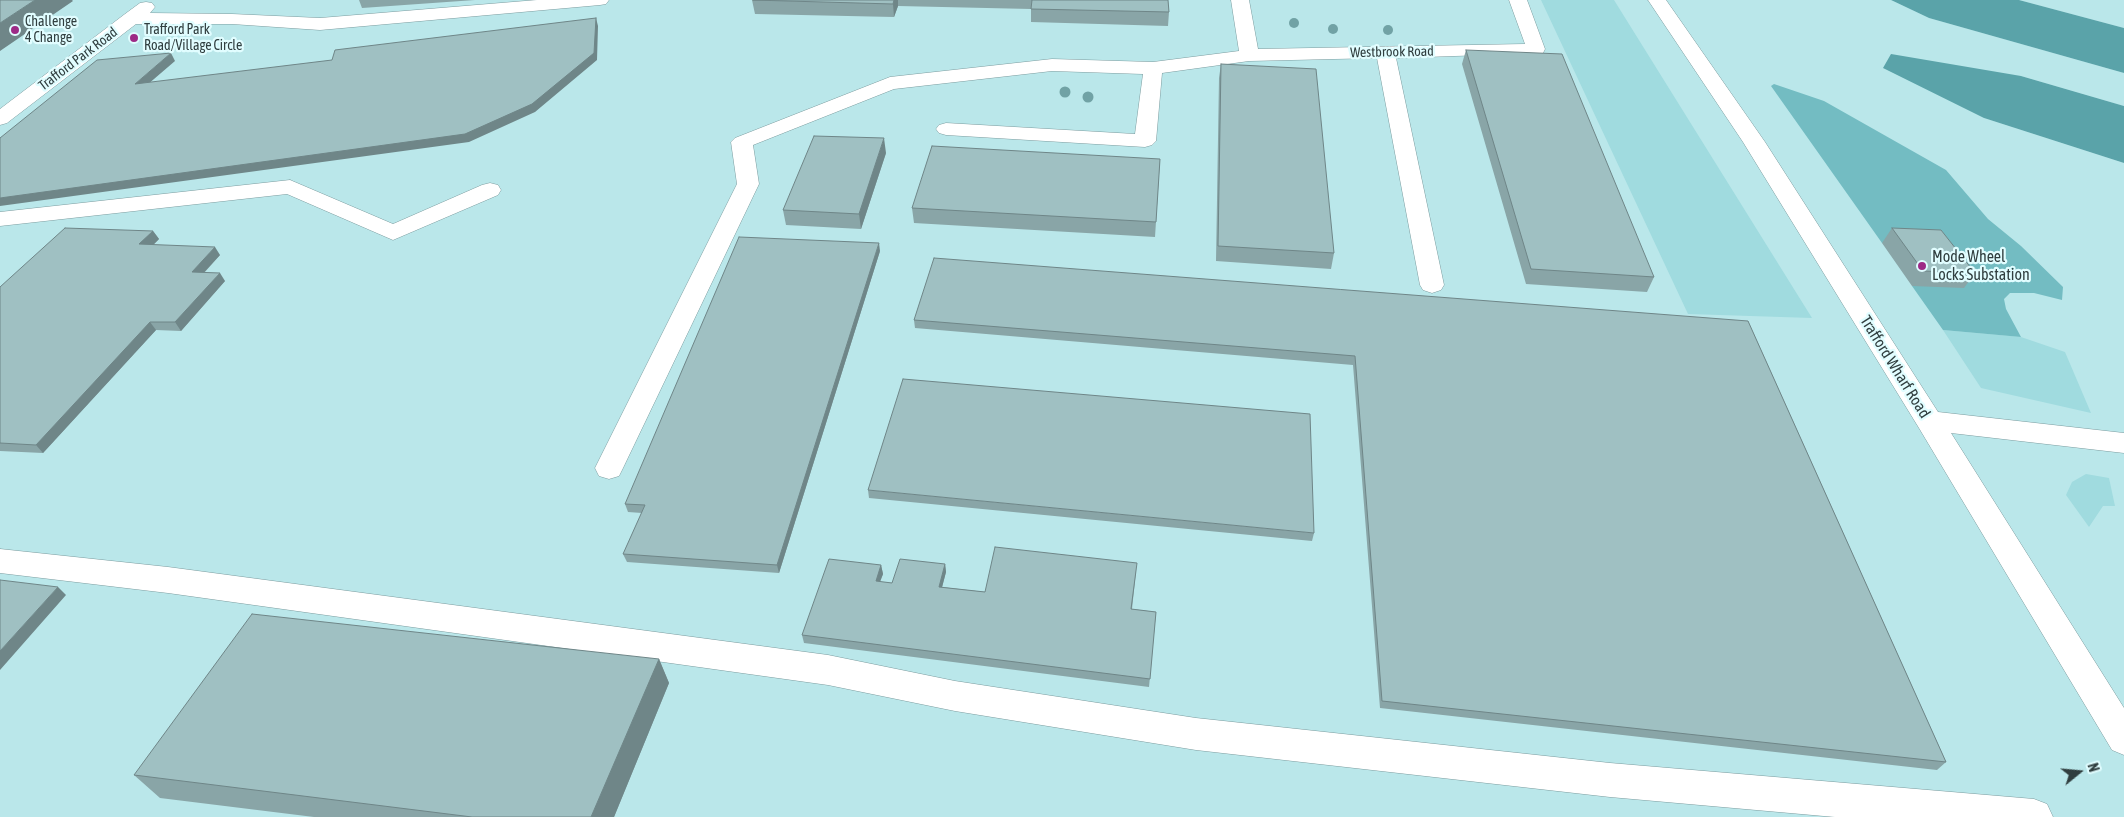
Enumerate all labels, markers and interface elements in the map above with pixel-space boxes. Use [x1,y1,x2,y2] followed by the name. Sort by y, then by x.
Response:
[25,14,77,46] place label: Challenge 4 Change
[144,22,242,54] place label: Trafford Park Road/Village Circle
[9,24,21,36] marker: Challenge 4 Change
[35,24,121,94] street label: Trafford Park Road
[128,32,140,44] marker: Trafford Park Road/Village Circle
[1350,43,1434,61] street label: Westbrook Road
[1932,247,2030,285] place label: Mode Wheel Locks Substation
[1916,260,1928,272] marker: Mode Wheel Locks Substation
[1856,312,1934,422] street label: Trafford Wharf Road
[2054,747,2104,797] north arrow
[2084,761,2102,774] text: N

